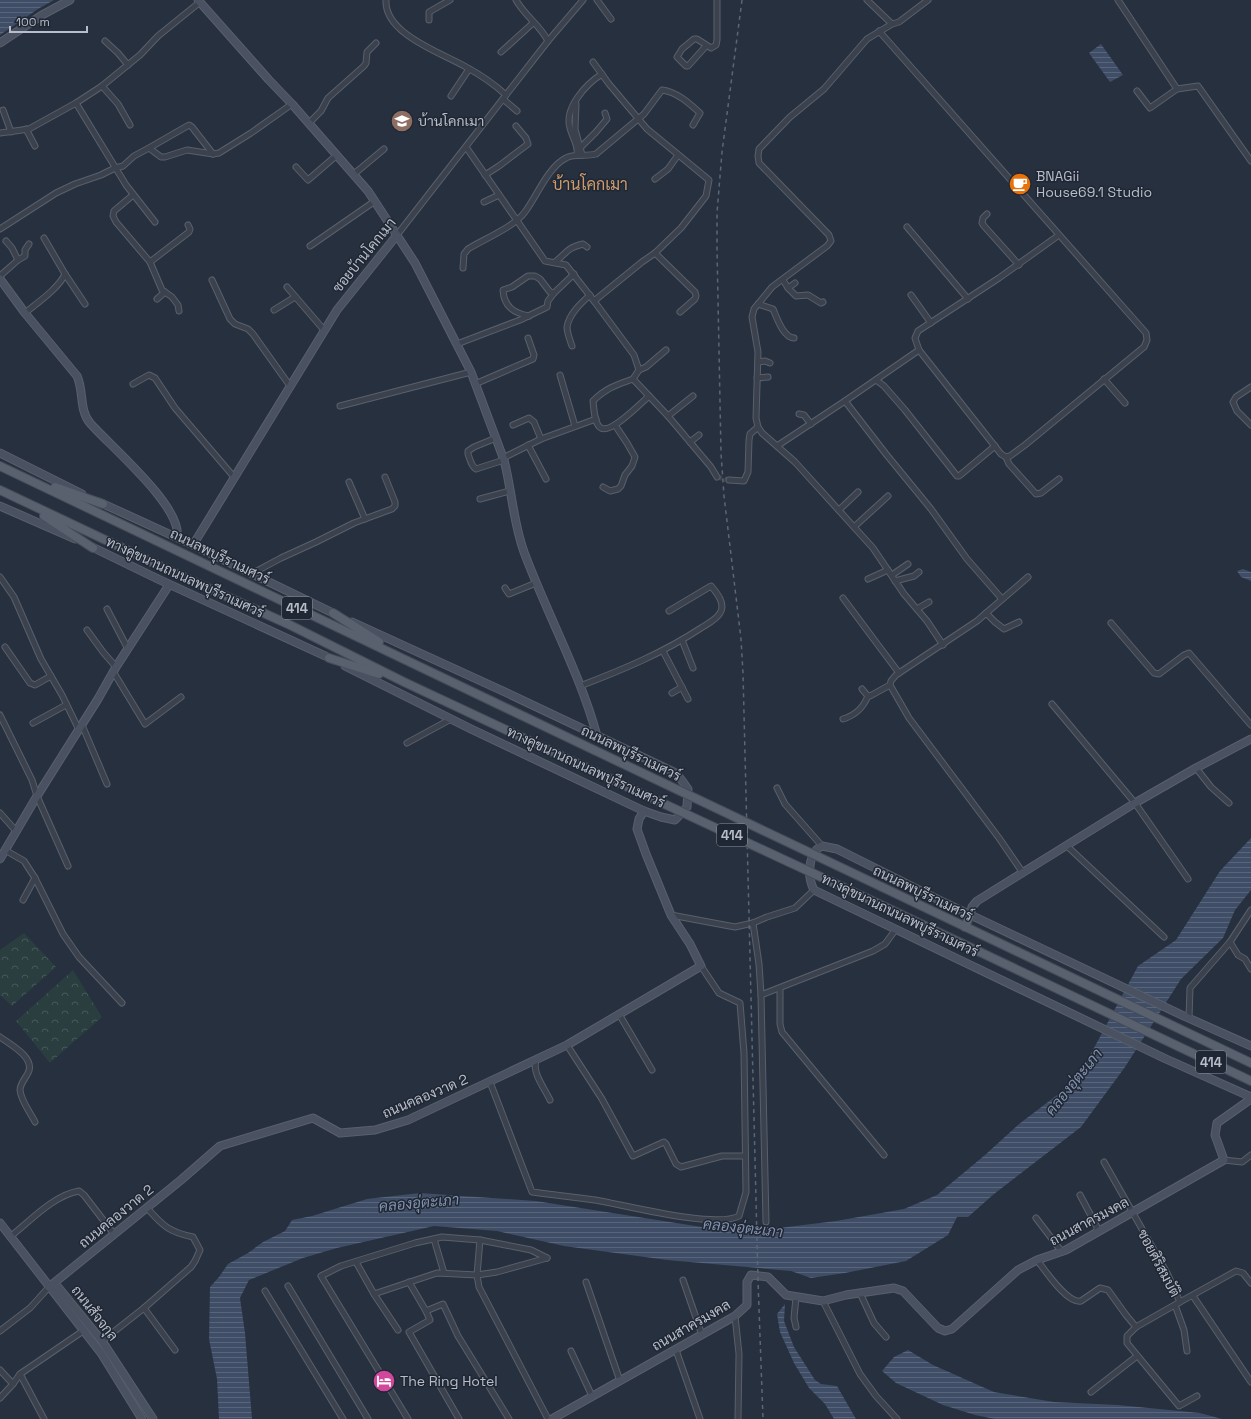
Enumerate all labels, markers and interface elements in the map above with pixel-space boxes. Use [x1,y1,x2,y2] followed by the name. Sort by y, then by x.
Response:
[10,8,87,34] scale bar
[16,14,50,30] text: 100 m
[389,108,415,134] school or university icon: บ้านโคกเมา
[418,112,484,130] place label: บ้านโคกเมา
[1036,167,1152,201] place label: BNAGii House69.1 Studio
[1007,171,1033,197] cafe icon: BNAGii House69.1 Studio
[552,173,628,195] district label: บ้านโคกเมา
[328,214,400,296] street label: ซอยบ้านโคกเมา
[167,524,273,589] street label: ถนนลพบุรีราเมศวร์
[103,532,267,623] street label: ทางคู่ขนานถนนลพบุรีราเมศวร์
[282,597,312,619] road number: 414
[578,721,684,786] street label: ถนนลพบุรีราเมศวร์
[504,722,668,813] street label: ทางคู่ขนานถนนลพบุรีราเมศวร์
[717,824,747,846] road number: 414
[870,861,976,926] street label: ถนนลพบุรีราเมศวร์
[818,869,982,962] street label: ทางคู่ขนานถนนลพบุรีราเมศวร์
[1041,1044,1108,1120] water label: คลองอุ่ตะเภา
[1196,1051,1226,1073] road number: 414
[379,1070,471,1122] street label: ถนนคลองวาด 2
[75,1180,157,1252] street label: ถนนคลองวาด 2
[378,1190,460,1217] water label: คลองอุ่ตะเภา
[1046,1192,1132,1250] street label: ถนนสาครมงคล
[702,1214,784,1243] water label: คลองอุ่ตะเภา
[1134,1226,1184,1300] street label: ซอยศิริสมบัติ
[67,1282,122,1345] street label: ถนนสัจจกุล
[649,1295,733,1355] street label: ถนนสาครมงคล
[371,1368,397,1394] hotel icon: The Ring Hotel
[400,1372,498,1390] place label: The Ring Hotel

